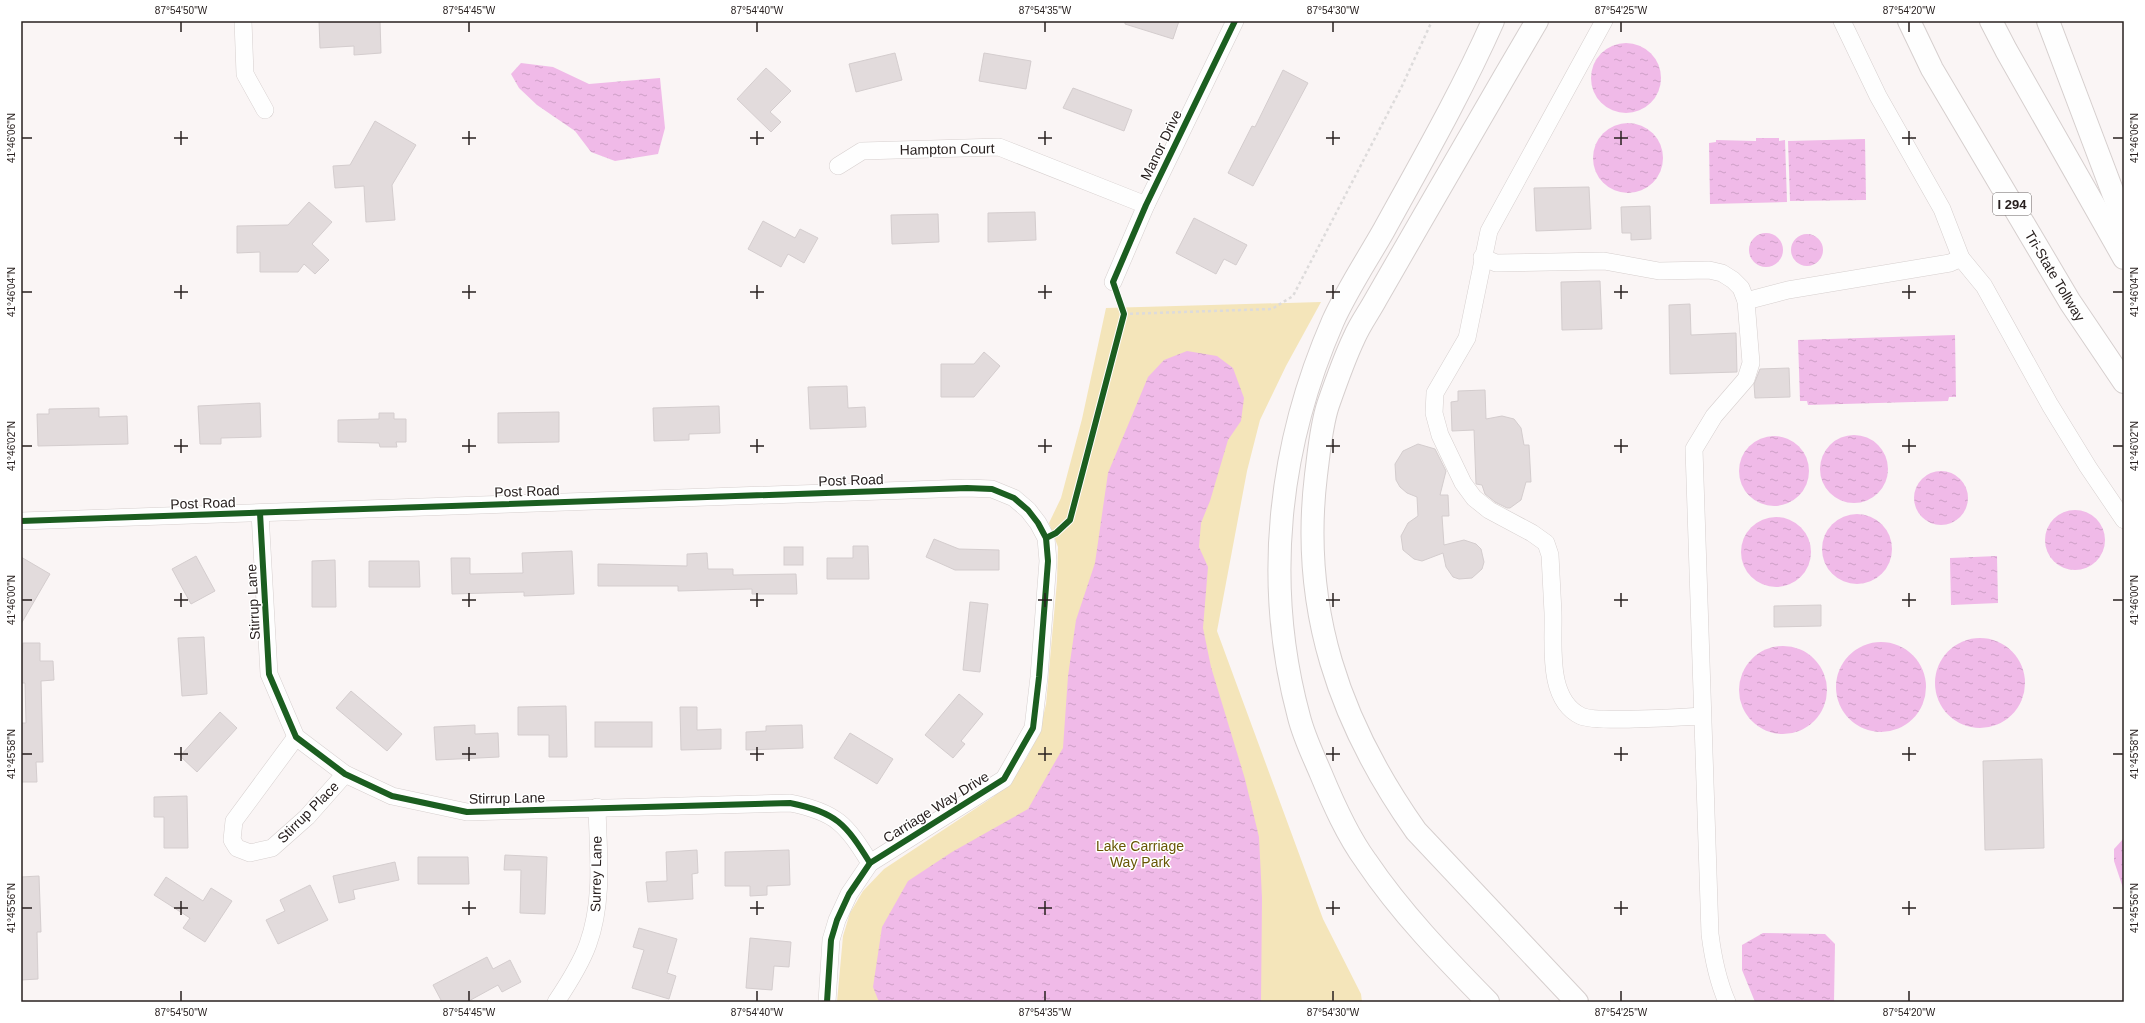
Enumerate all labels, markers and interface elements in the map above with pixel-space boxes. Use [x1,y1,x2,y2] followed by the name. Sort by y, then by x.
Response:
[155,5,208,16] text: 87°54'50"W
[443,5,496,16] text: 87°54'45"W
[731,5,784,16] text: 87°54'40"W
[1019,5,1072,16] text: 87°54'35"W
[1307,5,1360,16] text: 87°54'30"W
[1595,5,1648,16] text: 87°54'25"W
[1883,5,1936,16] text: 87°54'20"W
[1137,107,1185,183] street label: Manor Drive
[6,113,17,163] text: 41°46'06"N
[2129,113,2140,163] text: 41°46'06"N
[899,140,995,158] street label: Hampton Court
[1993,193,2031,215] road number: I 294
[2022,228,2088,324] street label: Tri-State Tollway
[6,267,17,317] text: 41°46'04"N
[2129,267,2140,317] text: 41°46'04"N
[6,421,17,471] text: 41°46'02"N
[2129,421,2140,471] text: 41°46'02"N
[818,471,884,489] street label: Post Road
[494,482,560,500] street label: Post Road
[170,494,236,512] street label: Post Road
[243,563,263,641] street label: Stirrup Lane
[6,575,17,625] text: 41°46'00"N
[2129,575,2140,625] text: 41°46'00"N
[6,729,17,779] text: 41°45'58"N
[2129,729,2140,779] text: 41°45'58"N
[880,768,992,846] street label: Carriage Way Drive
[274,778,342,846] street label: Stirrup Place
[469,789,545,807] street label: Stirrup Lane
[587,836,605,912] street label: Surrey Lane
[1096,838,1184,870] park label: Lake Carriage Way Park
[6,883,17,933] text: 41°45'56"N
[2129,883,2140,933] text: 41°45'56"N
[155,1007,208,1018] text: 87°54'50"W
[443,1007,496,1018] text: 87°54'45"W
[731,1007,784,1018] text: 87°54'40"W
[1019,1007,1072,1018] text: 87°54'35"W
[1307,1007,1360,1018] text: 87°54'30"W
[1595,1007,1648,1018] text: 87°54'25"W
[1883,1007,1936,1018] text: 87°54'20"W

